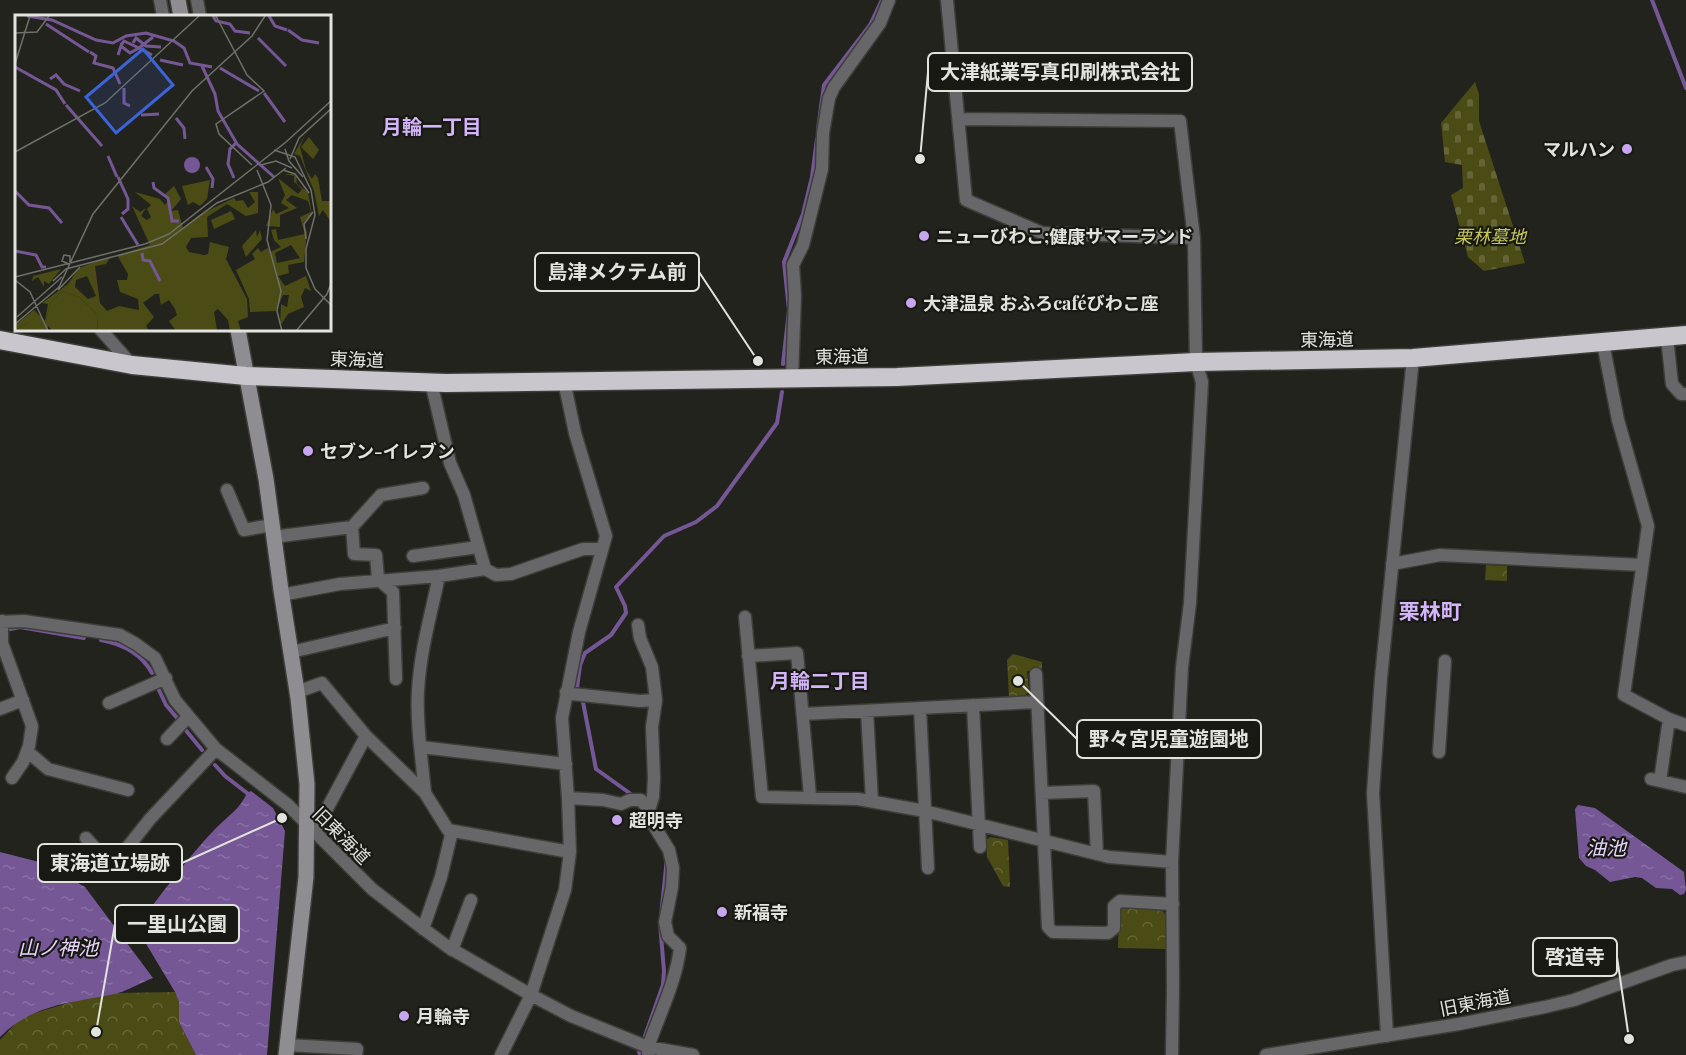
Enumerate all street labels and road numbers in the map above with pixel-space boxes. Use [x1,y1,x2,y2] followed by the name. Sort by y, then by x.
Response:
[1300,327,1354,351] street label: 東海道
[815,344,869,368] street label: 東海道
[330,346,384,372] street label: 東海道
[308,801,376,869] street label: 旧東海道
[1437,983,1513,1021] street label: 旧東海道

